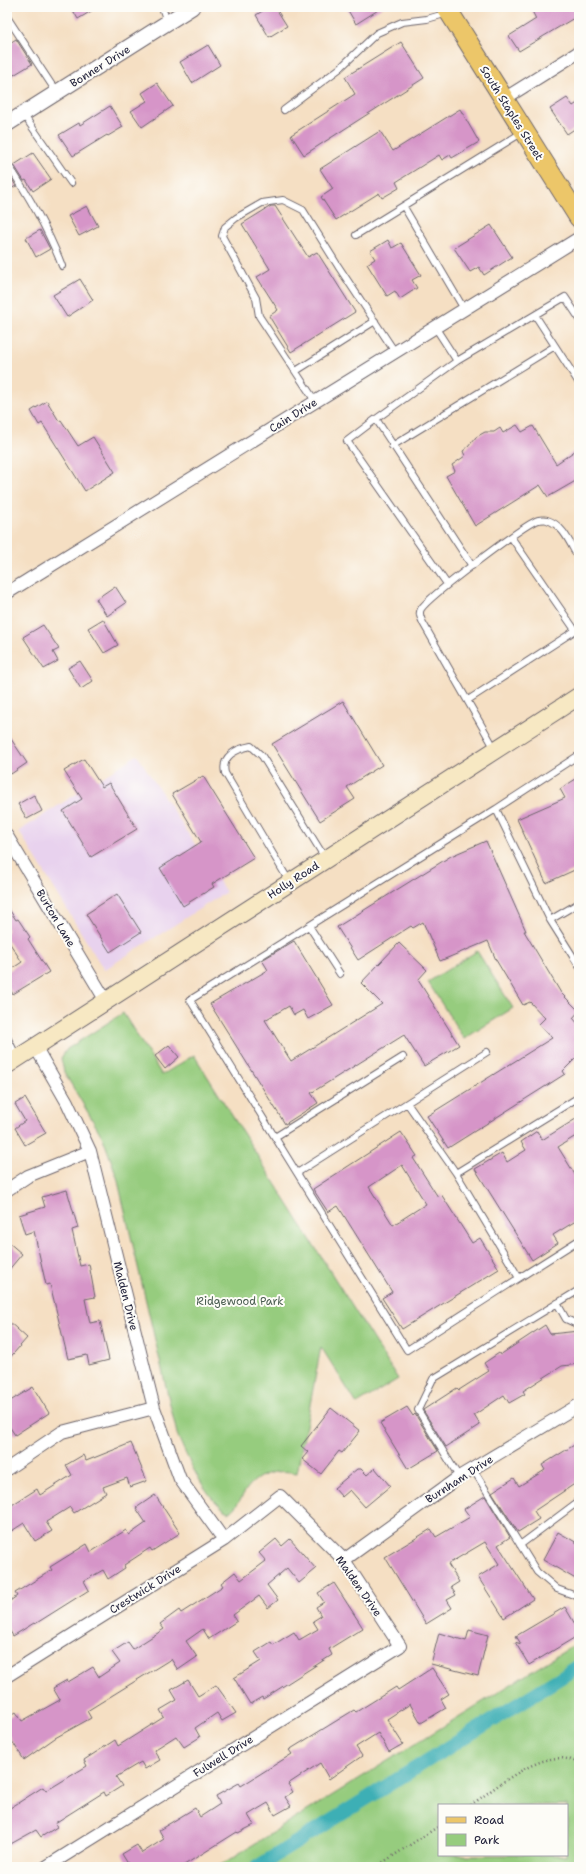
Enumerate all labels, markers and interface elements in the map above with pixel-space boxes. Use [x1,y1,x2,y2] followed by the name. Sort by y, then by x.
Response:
[67,42,133,91] street label: Bonner Drive
[476,63,547,163] street label: South Staples Street
[266,395,320,436] street label: Cain Drive
[265,858,322,903] street label: Holly Road
[32,887,79,950] street label: Burton Lane
[110,1260,141,1332] street label: Malden Drive
[196,1294,284,1309] park label: Ridgewood Park
[422,1452,496,1507] street label: Burnham Drive
[332,1553,385,1620] street label: Malden Drive
[107,1561,184,1617] street label: Crestwick Drive
[190,1732,256,1781] street label: Fulwell Drive
[438,1804,568,1856] legend
[474,1812,505,1828] text: Road
[474,1832,500,1848] text: Park

